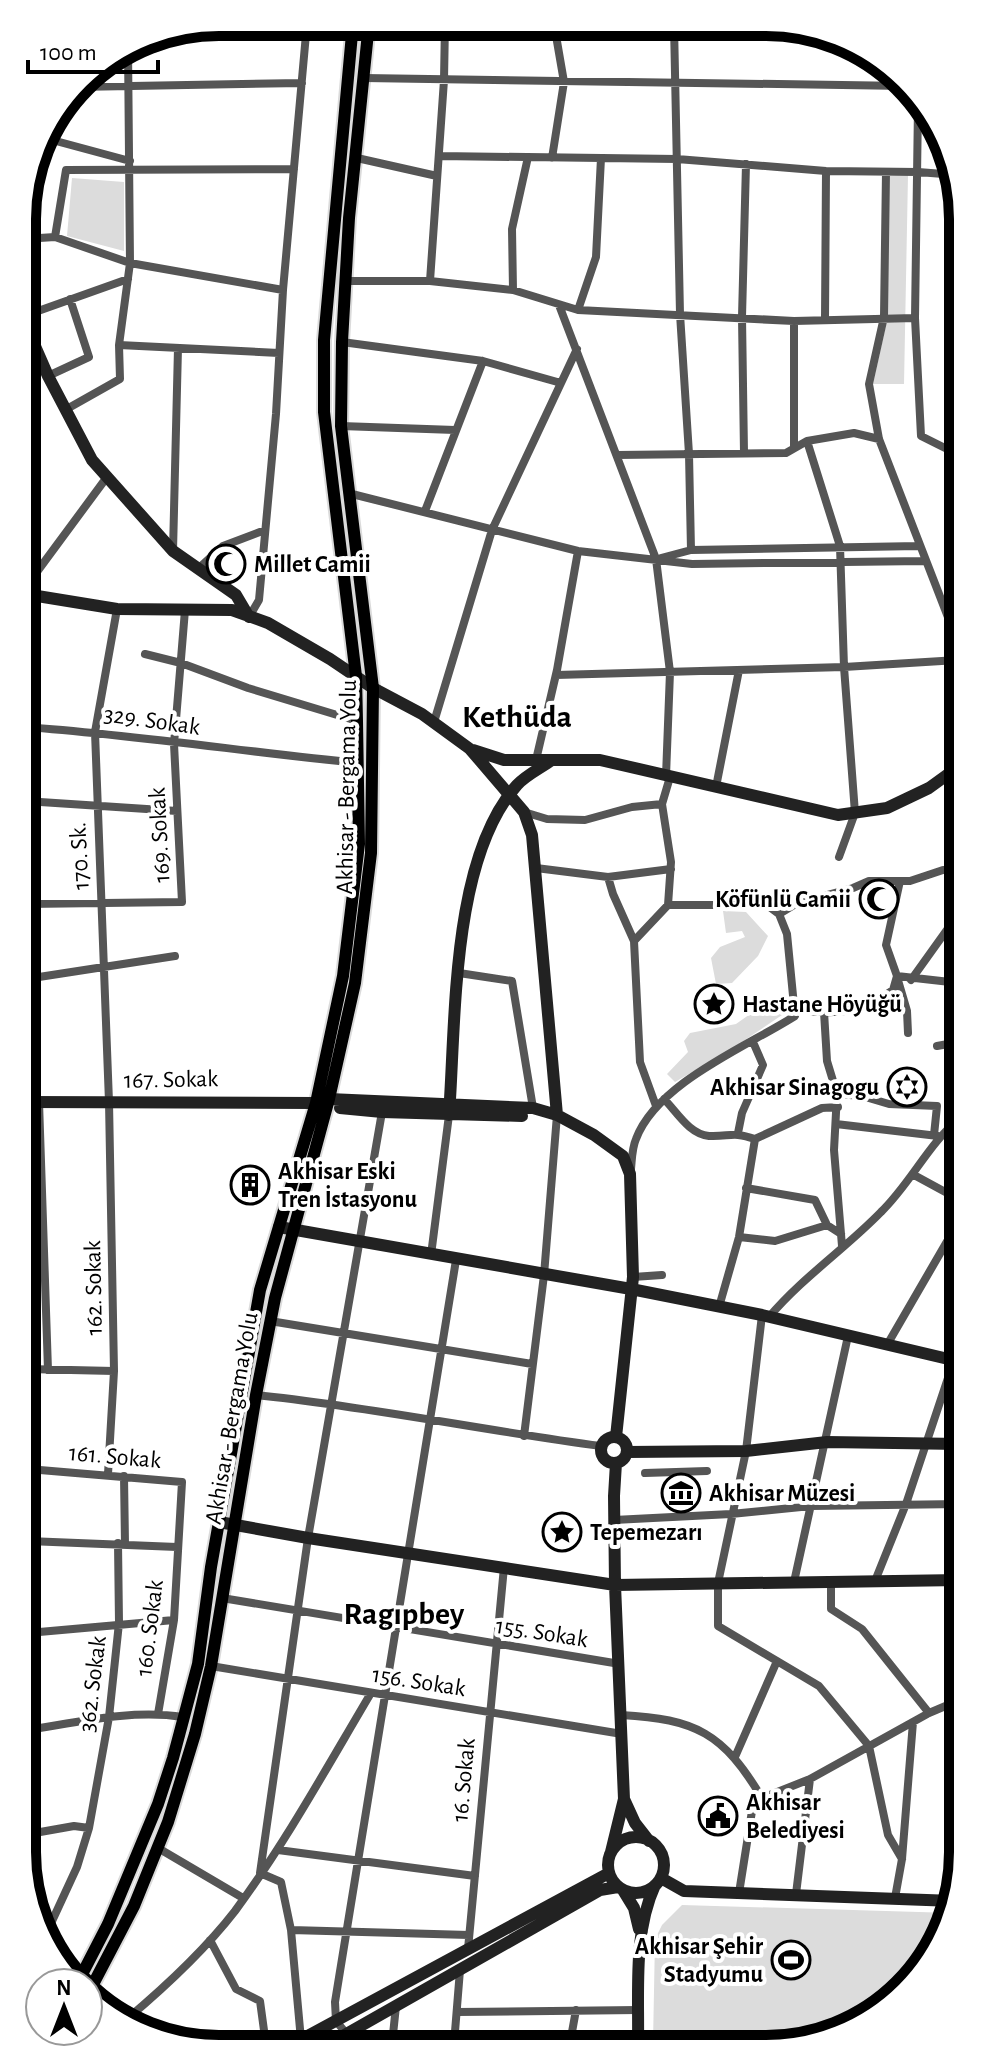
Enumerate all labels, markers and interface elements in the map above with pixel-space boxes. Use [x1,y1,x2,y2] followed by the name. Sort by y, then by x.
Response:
[28,24,158,74] scale bar
[40,41,97,65] text: 100 m
[205,543,247,585] mosque icon: Millet Camii
[254,553,371,577] place label: Millet Camii
[333,679,361,895] street label: Akhisar - Bergama Yolu
[462,701,572,733] district label: Kethüda
[102,702,201,740] street label: 329. Sokak
[146,787,174,883] street label: 169. Sokak
[66,821,94,890] street label: 170. Sk.
[858,878,900,920] mosque icon: Köfünlü Camii
[715,888,851,912] place label: Köfünlü Camii
[693,983,735,1025] place icon: Hastane Höyüğü
[742,993,902,1017] place label: Hastane Höyüğü
[886,1066,928,1108] synagogue icon: Akhisar Sinagogu
[124,1067,218,1093] street label: 167. Sokak
[710,1076,879,1100] place label: Akhisar Sinagogu
[278,1160,417,1212] place label: Akhisar Eski Tren İstasyonu
[229,1164,271,1206] building icon: Akhisar Eski Tren İstasyonu
[81,1240,107,1336] street label: 162. Sokak
[202,1310,262,1526] street label: Akhisar - Bergama Yolu
[68,1441,162,1473] street label: 161. Sokak
[660,1472,702,1514] museum icon: Akhisar Müzesi
[709,1482,855,1506] place label: Akhisar Müzesi
[541,1511,583,1553] place icon: Tepemezarı
[590,1521,703,1545] place label: Tepemezarı
[132,1579,168,1678] street label: 160. Sokak
[344,1598,465,1630] district label: Ragıpbey
[494,1614,590,1652] street label: 155. Sokak
[75,1635,111,1734] street label: 362. Sokak
[370,1663,467,1701] street label: 156. Sokak
[448,1737,480,1823] street label: 16. Sokak
[746,1791,845,1843] place label: Akhisar Belediyesi
[697,1795,739,1837] public building icon: Akhisar Belediyesi
[635,1935,764,1987] place label: Akhisar Şehir Stadyumu
[770,1939,812,1981] sports icon: Akhisar Şehir Stadyumu
[24,1967,104,2047] north arrow
[56,1977,72,1999] text: N

